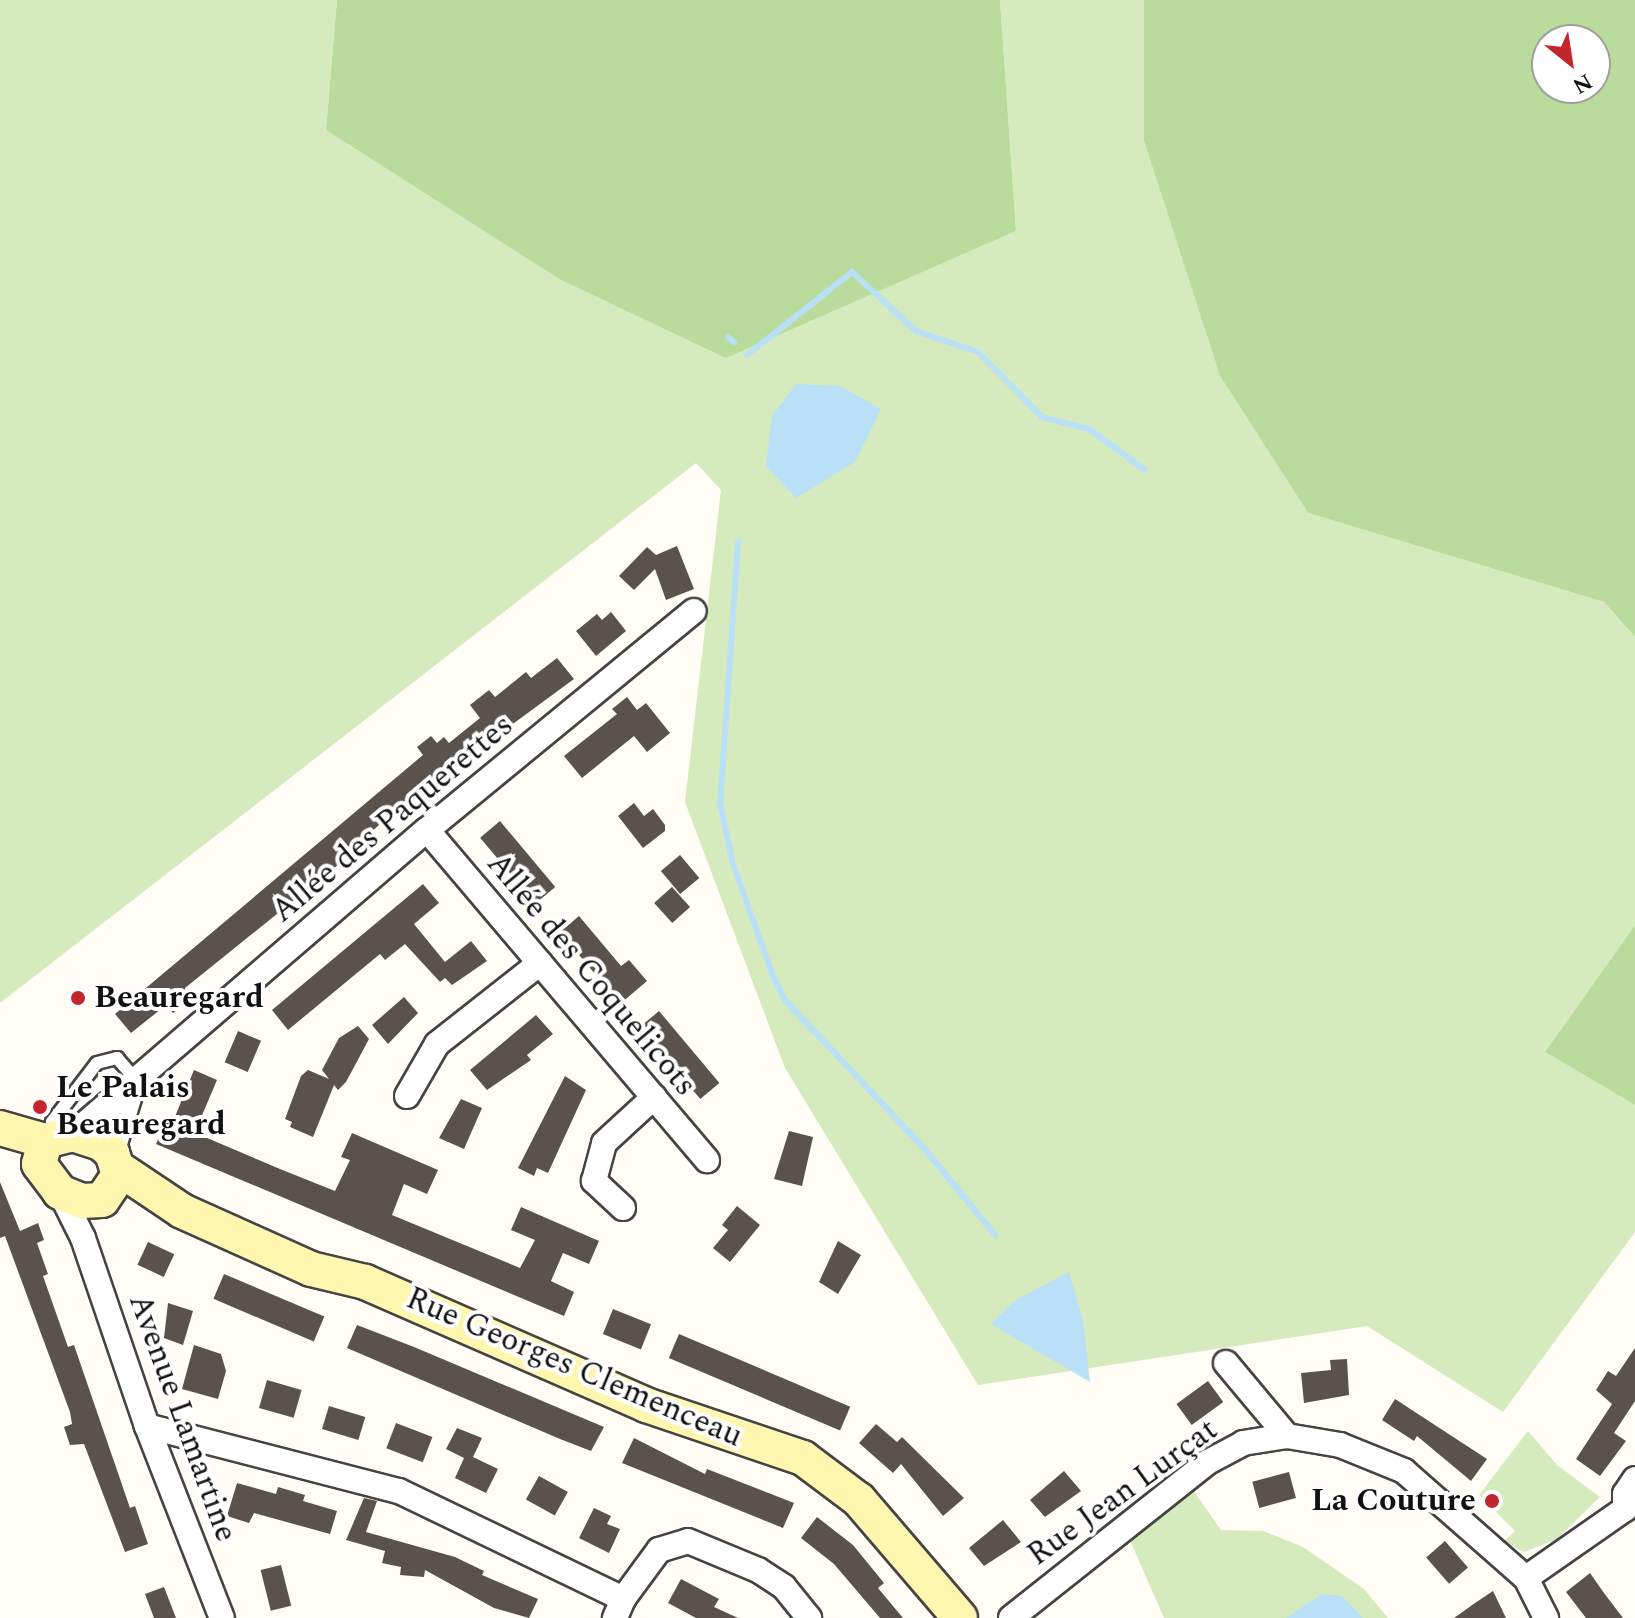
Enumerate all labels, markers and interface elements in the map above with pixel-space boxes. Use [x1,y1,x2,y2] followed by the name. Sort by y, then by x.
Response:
[1531,24,1611,104] north arrow
[1566,65,1598,102] text: N
[264,707,522,931] street label: Allée des Paquerettes
[478,846,704,1104] street label: Allée des Coquelicots
[94,979,264,1017] place label: Beauregard
[69,989,87,1007] marker: Beauregard
[56,1070,226,1145] place label: Le Palais Beauregard
[31,1098,49,1116] marker: Le Palais Beauregard
[400,1280,748,1456] street label: Rue Georges Clemenceau
[119,1289,245,1547] street label: Avenue Lamartine
[1020,1411,1226,1575] street label: Rue Jean Lurçat
[1311,1482,1476,1520] place label: La Couture
[1483,1492,1501,1510] marker: La Couture

